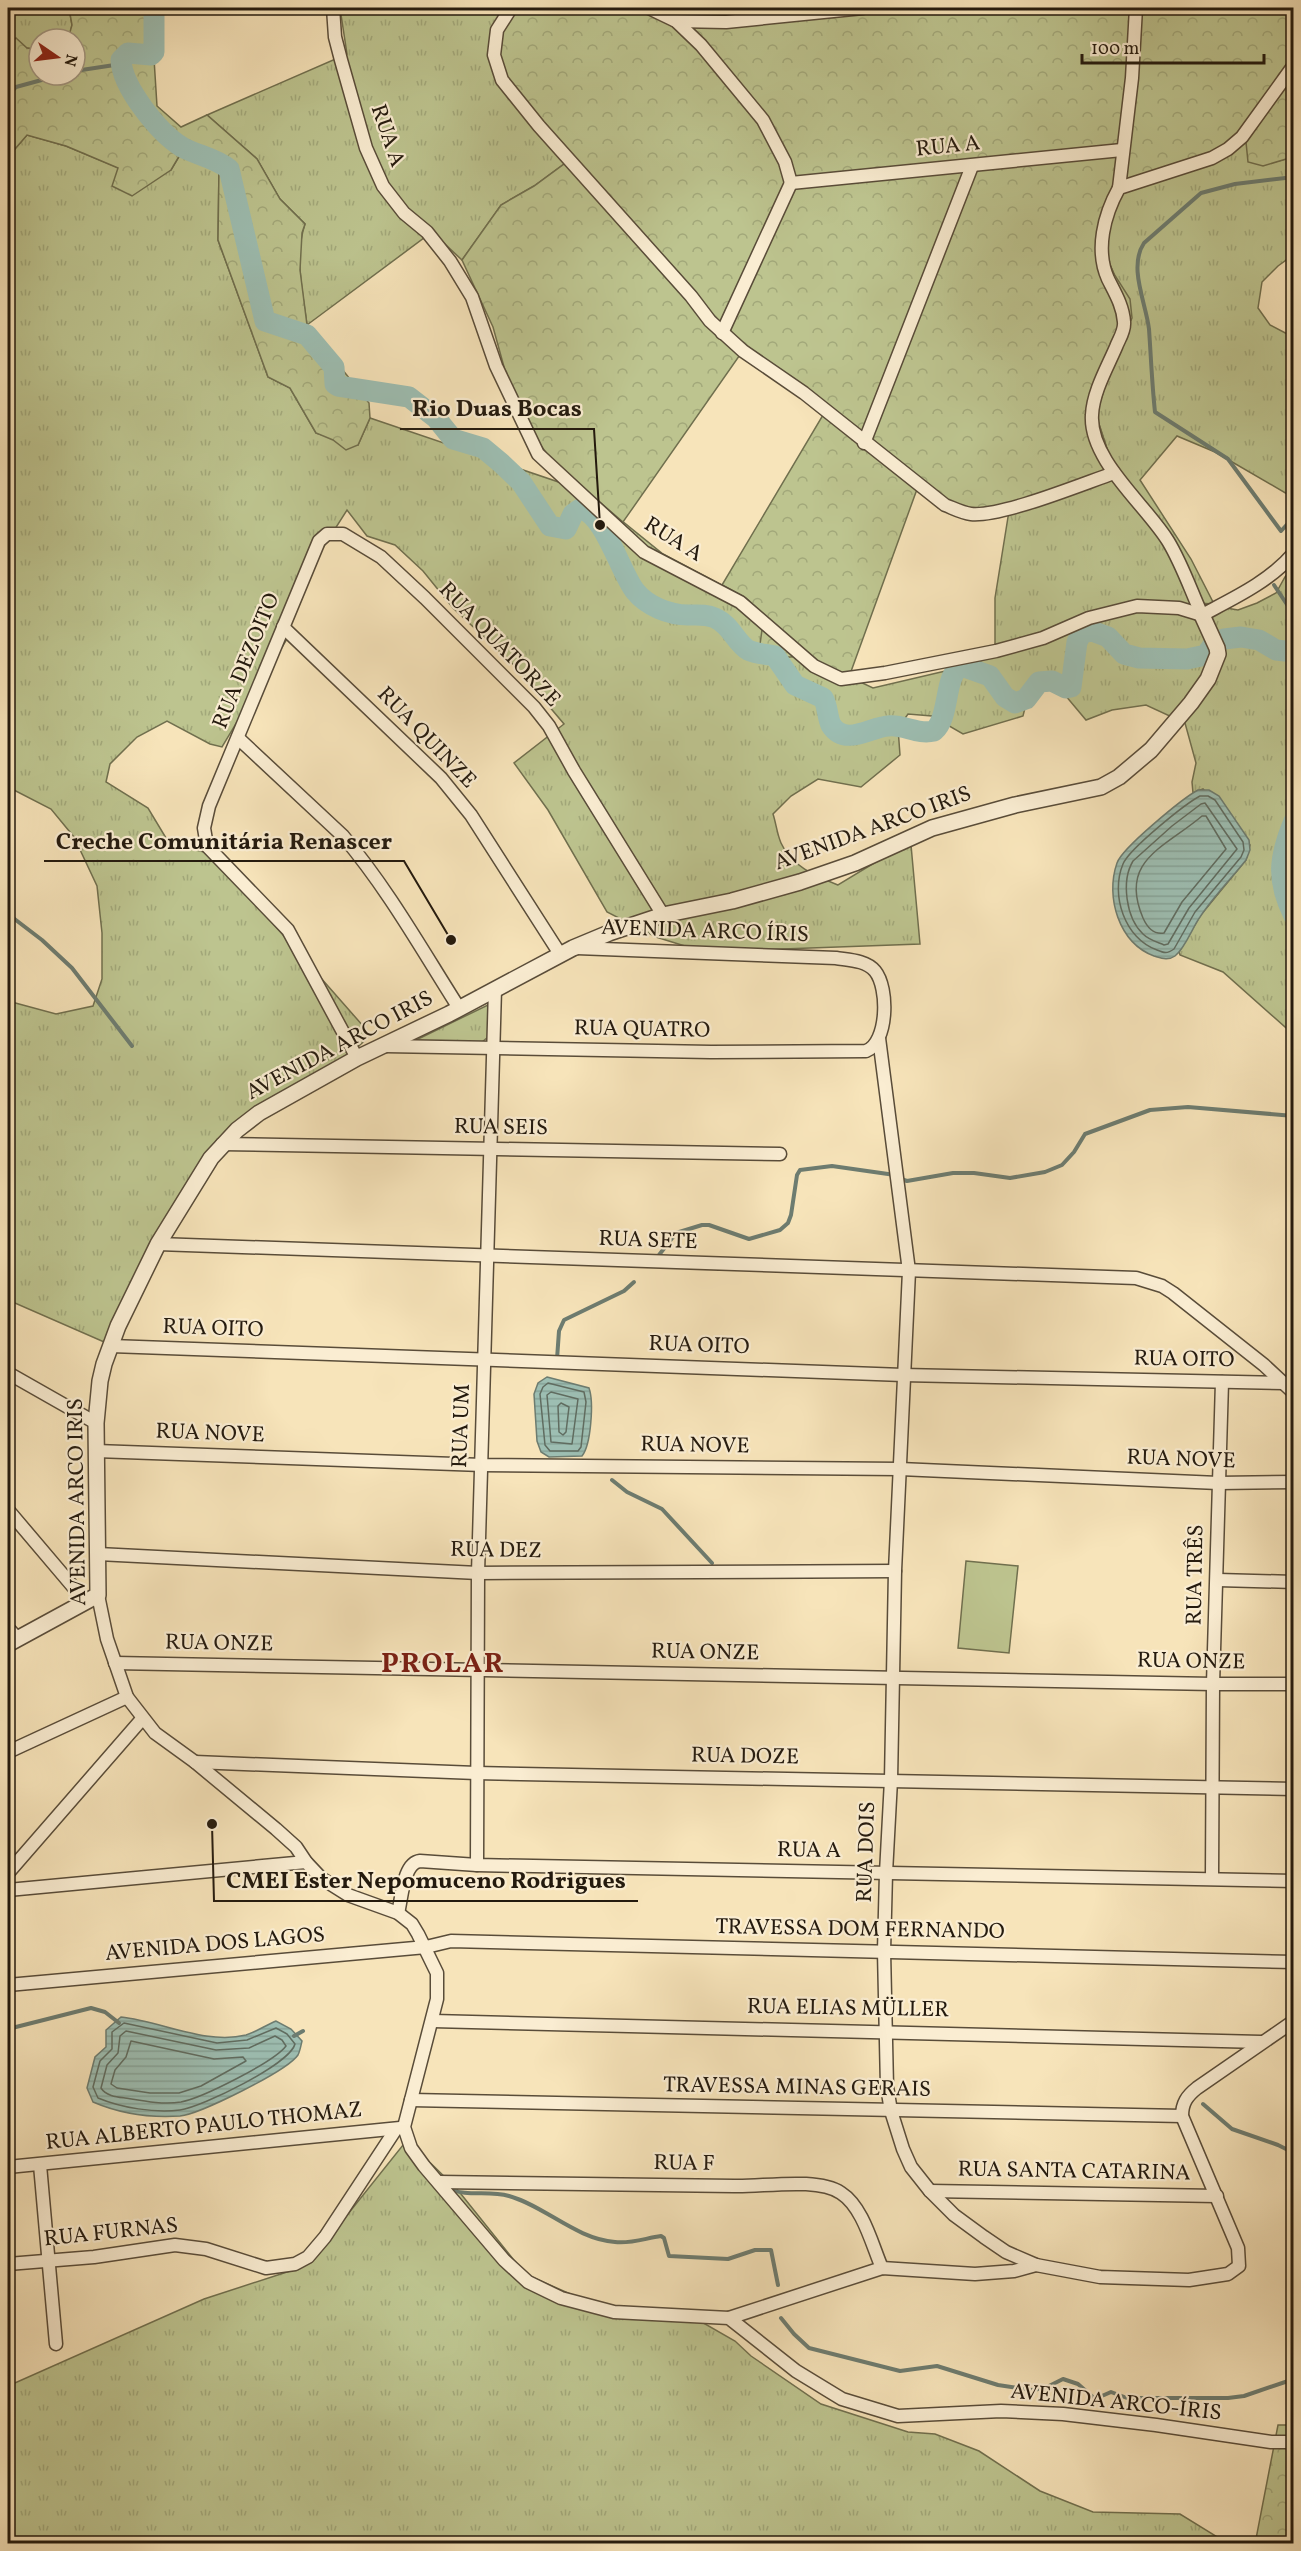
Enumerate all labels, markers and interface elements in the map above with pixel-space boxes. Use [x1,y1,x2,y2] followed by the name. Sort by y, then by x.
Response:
[27,27,87,87] north arrow
[1082,27,1264,65] scale bar
[1091,37,1140,62] text: 100 m
[57,52,82,69] text: N
[362,101,412,171] street label: RUA A
[914,128,982,166] street label: RUA A
[400,387,594,429] callout: Rio Duas Bocas
[412,393,582,427] text: Rio Duas Bocas
[637,510,709,570] street label: RUA A
[431,575,567,715] street label: RUA QUATORZE
[206,588,288,734] street label: RUA DEZOITO
[369,680,483,796] street label: RUA QUINZE
[770,779,976,879] street label: AVENIDA ARCO IRIS
[44,819,404,861] callout: Creche Comunitária Renascer
[56,826,392,860] text: Creche Comunitária Renascer
[601,913,809,951] street label: AVENIDA ARCO ÍRIS
[241,984,439,1108] street label: AVENIDA ARCO IRIS
[574,1013,710,1047] street label: RUA QUATRO
[454,1112,548,1144] street label: RUA SEIS
[598,1224,698,1258] street label: RUA SETE
[162,1312,264,1346] street label: RUA OITO
[648,1329,750,1363] street label: RUA OITO
[1133,1344,1235,1376] street label: RUA OITO
[445,1383,479,1469] street label: RUA UM
[61,1398,95,1606] street label: AVENIDA ARCO IRIS
[155,1417,265,1451] street label: RUA NOVE
[640,1430,750,1462] street label: RUA NOVE
[1126,1443,1236,1477] street label: RUA NOVE
[1180,1524,1212,1626] street label: RUA TRÊS
[450,1535,542,1567] street label: RUA DEZ
[165,1628,273,1660] street label: RUA ONZE
[651,1637,759,1669] street label: RUA ONZE
[381,1645,505,1684] district label: PROLAR
[1137,1646,1245,1678] street label: RUA ONZE
[691,1741,799,1773] street label: RUA DOZE
[850,1801,884,1903] street label: RUA DOIS
[777,1835,841,1867] street label: RUA A
[214,1859,638,1901] callout: CMEI Ester Nepomuceno Rodrigues
[226,1865,626,1899] text: CMEI Ester Nepomuceno Rodrigues
[715,1912,1005,1948] street label: TRAVESSA DOM FERNANDO
[104,1920,326,1970] street label: AVENIDA DOS LAGOS
[746,1992,950,2026] street label: RUA ELIAS MÜLLER
[663,2070,931,2106] street label: TRAVESSA MINAS GERAIS
[44,2095,364,2159] street label: RUA ALBERTO PAULO THOMAZ
[653,2148,715,2180] street label: RUA F
[957,2154,1191,2190] street label: RUA SANTA CATARINA
[42,2211,180,2255] street label: RUA FURNAS
[1009,2377,1223,2429] street label: AVENIDA ARCO-ÍRIS

